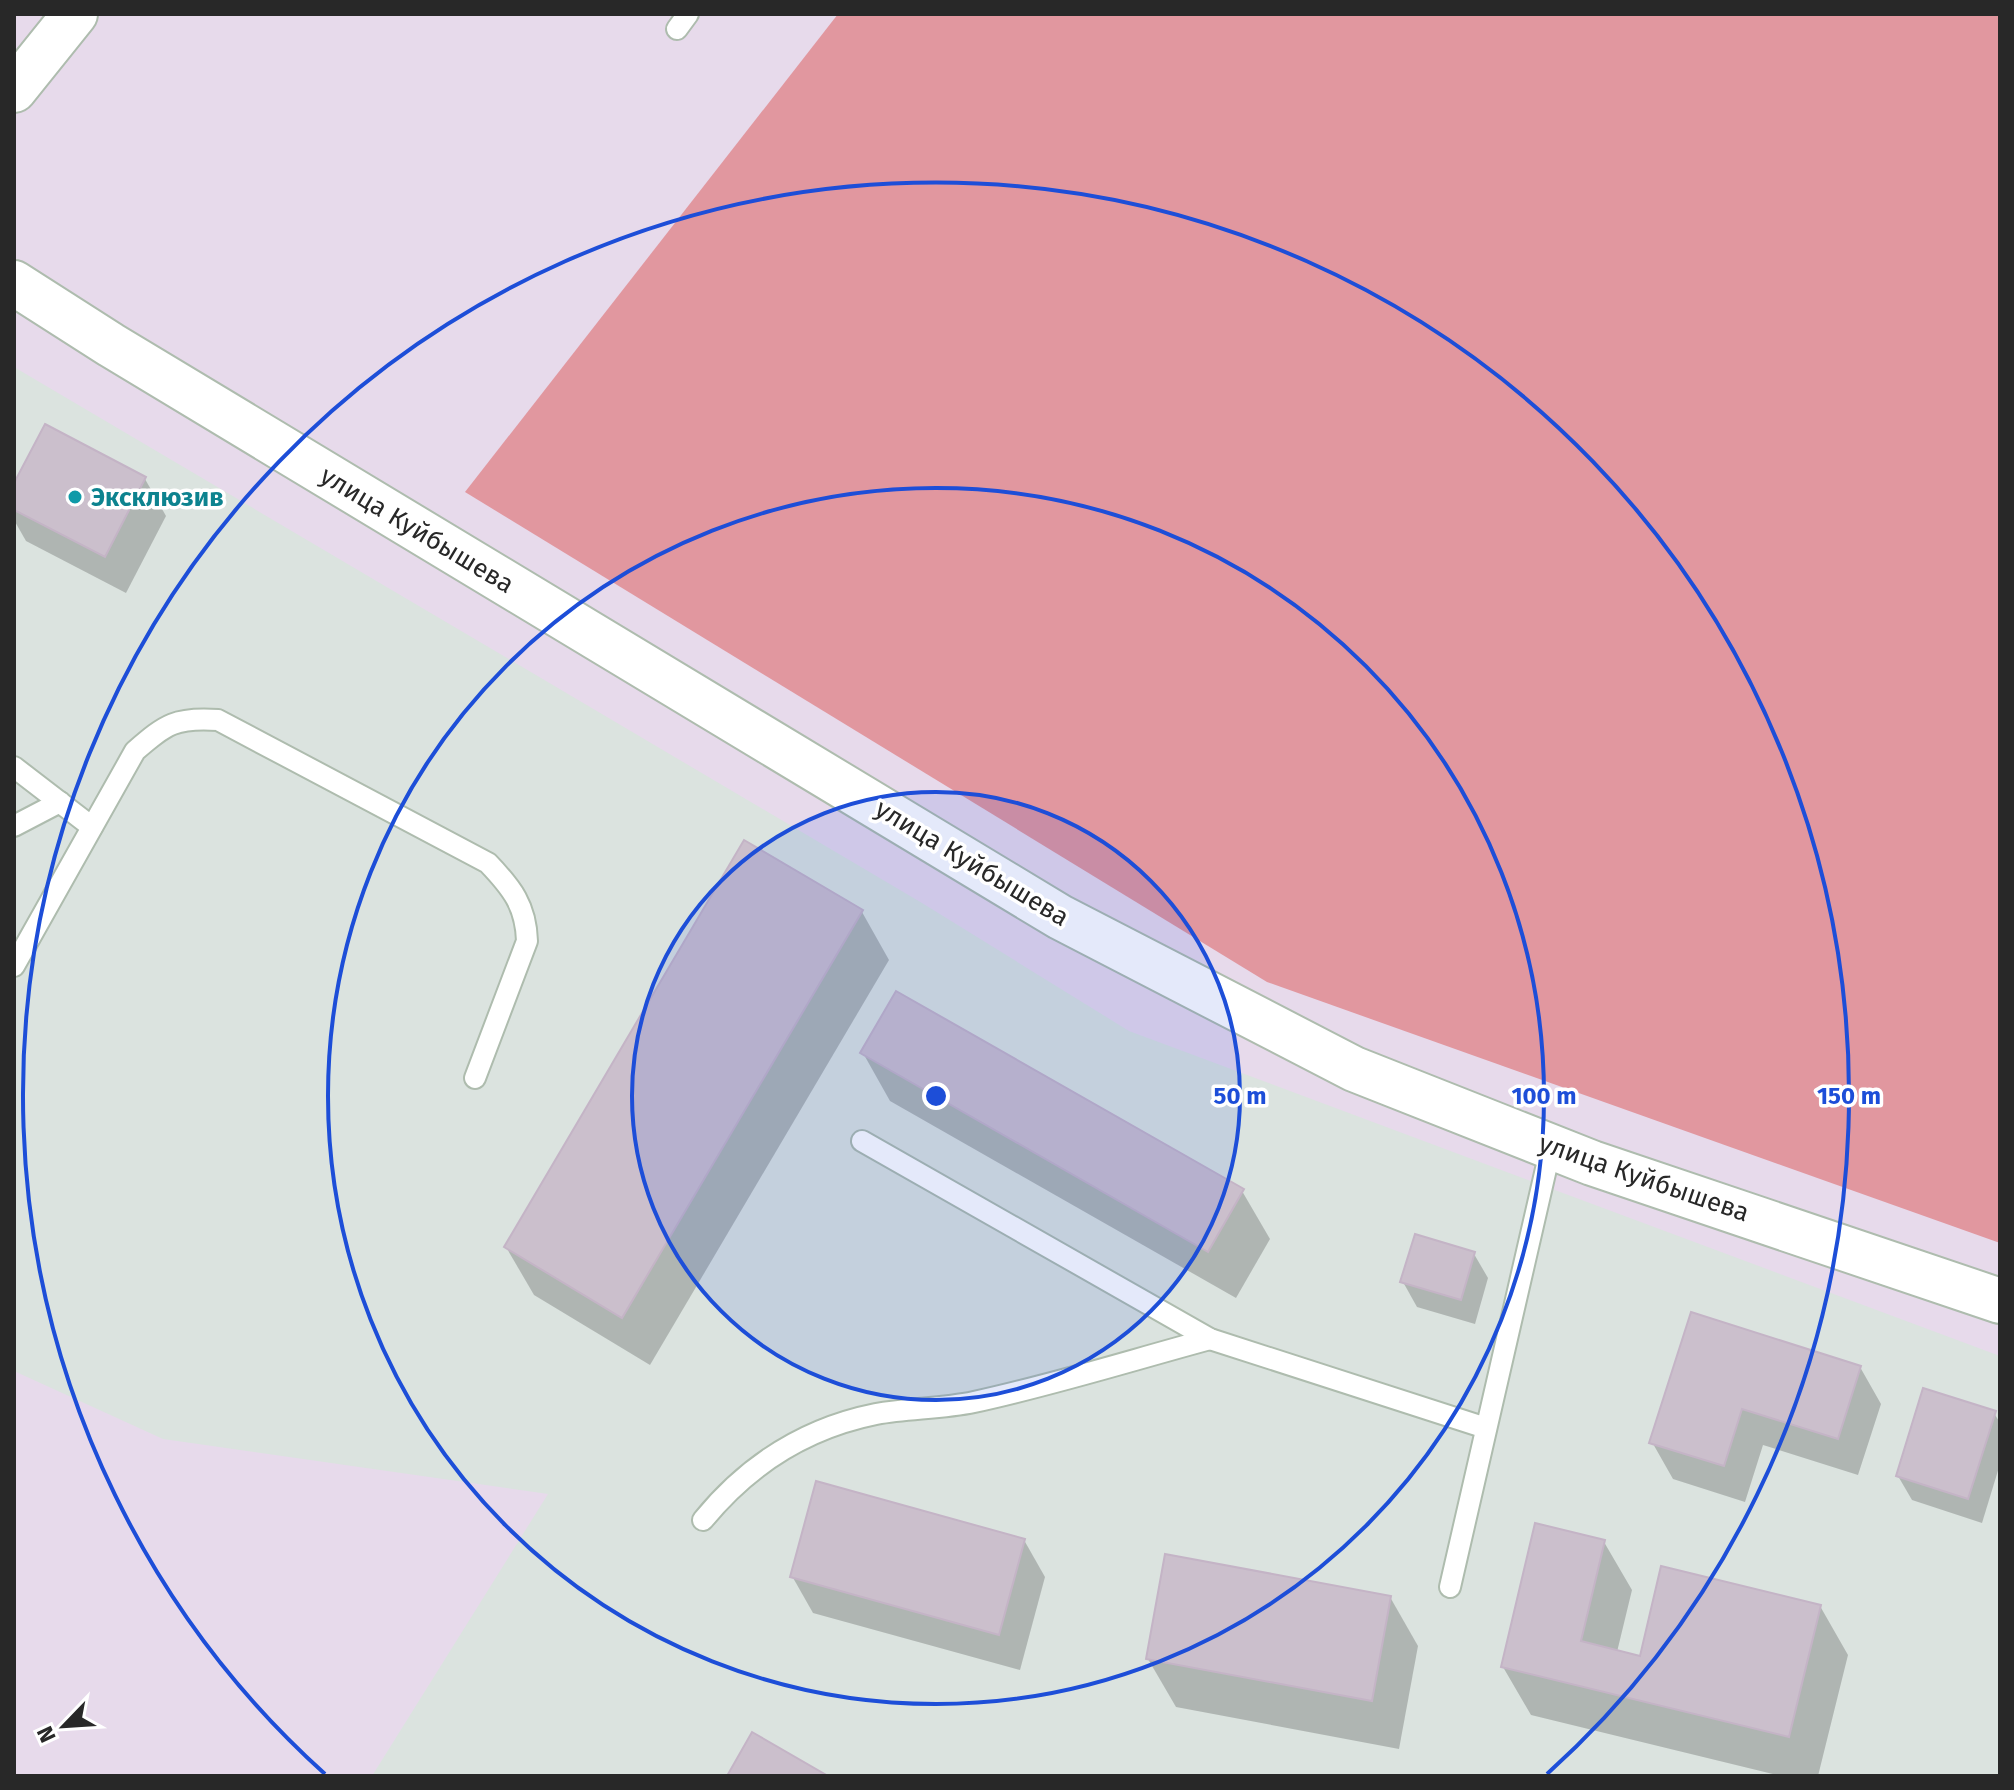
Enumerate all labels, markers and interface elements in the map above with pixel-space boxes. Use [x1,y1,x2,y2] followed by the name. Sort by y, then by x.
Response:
[315,460,519,600] street label: улица Куйбышева
[91,482,224,513] place label: Эксклюзив
[66,488,84,506] marker: Эксклюзив
[870,793,1074,933] street label: улица Куйбышева
[922,1082,950,1110] centre of rings
[1214,1082,1266,1110] text: 50 m
[1511,1082,1577,1110] text: 100 m
[1817,1082,1881,1110] text: 150 m
[1535,1127,1753,1229] street label: улица Куйбышева
[24,1686,104,1766] north arrow
[31,1722,62,1747] text: N

